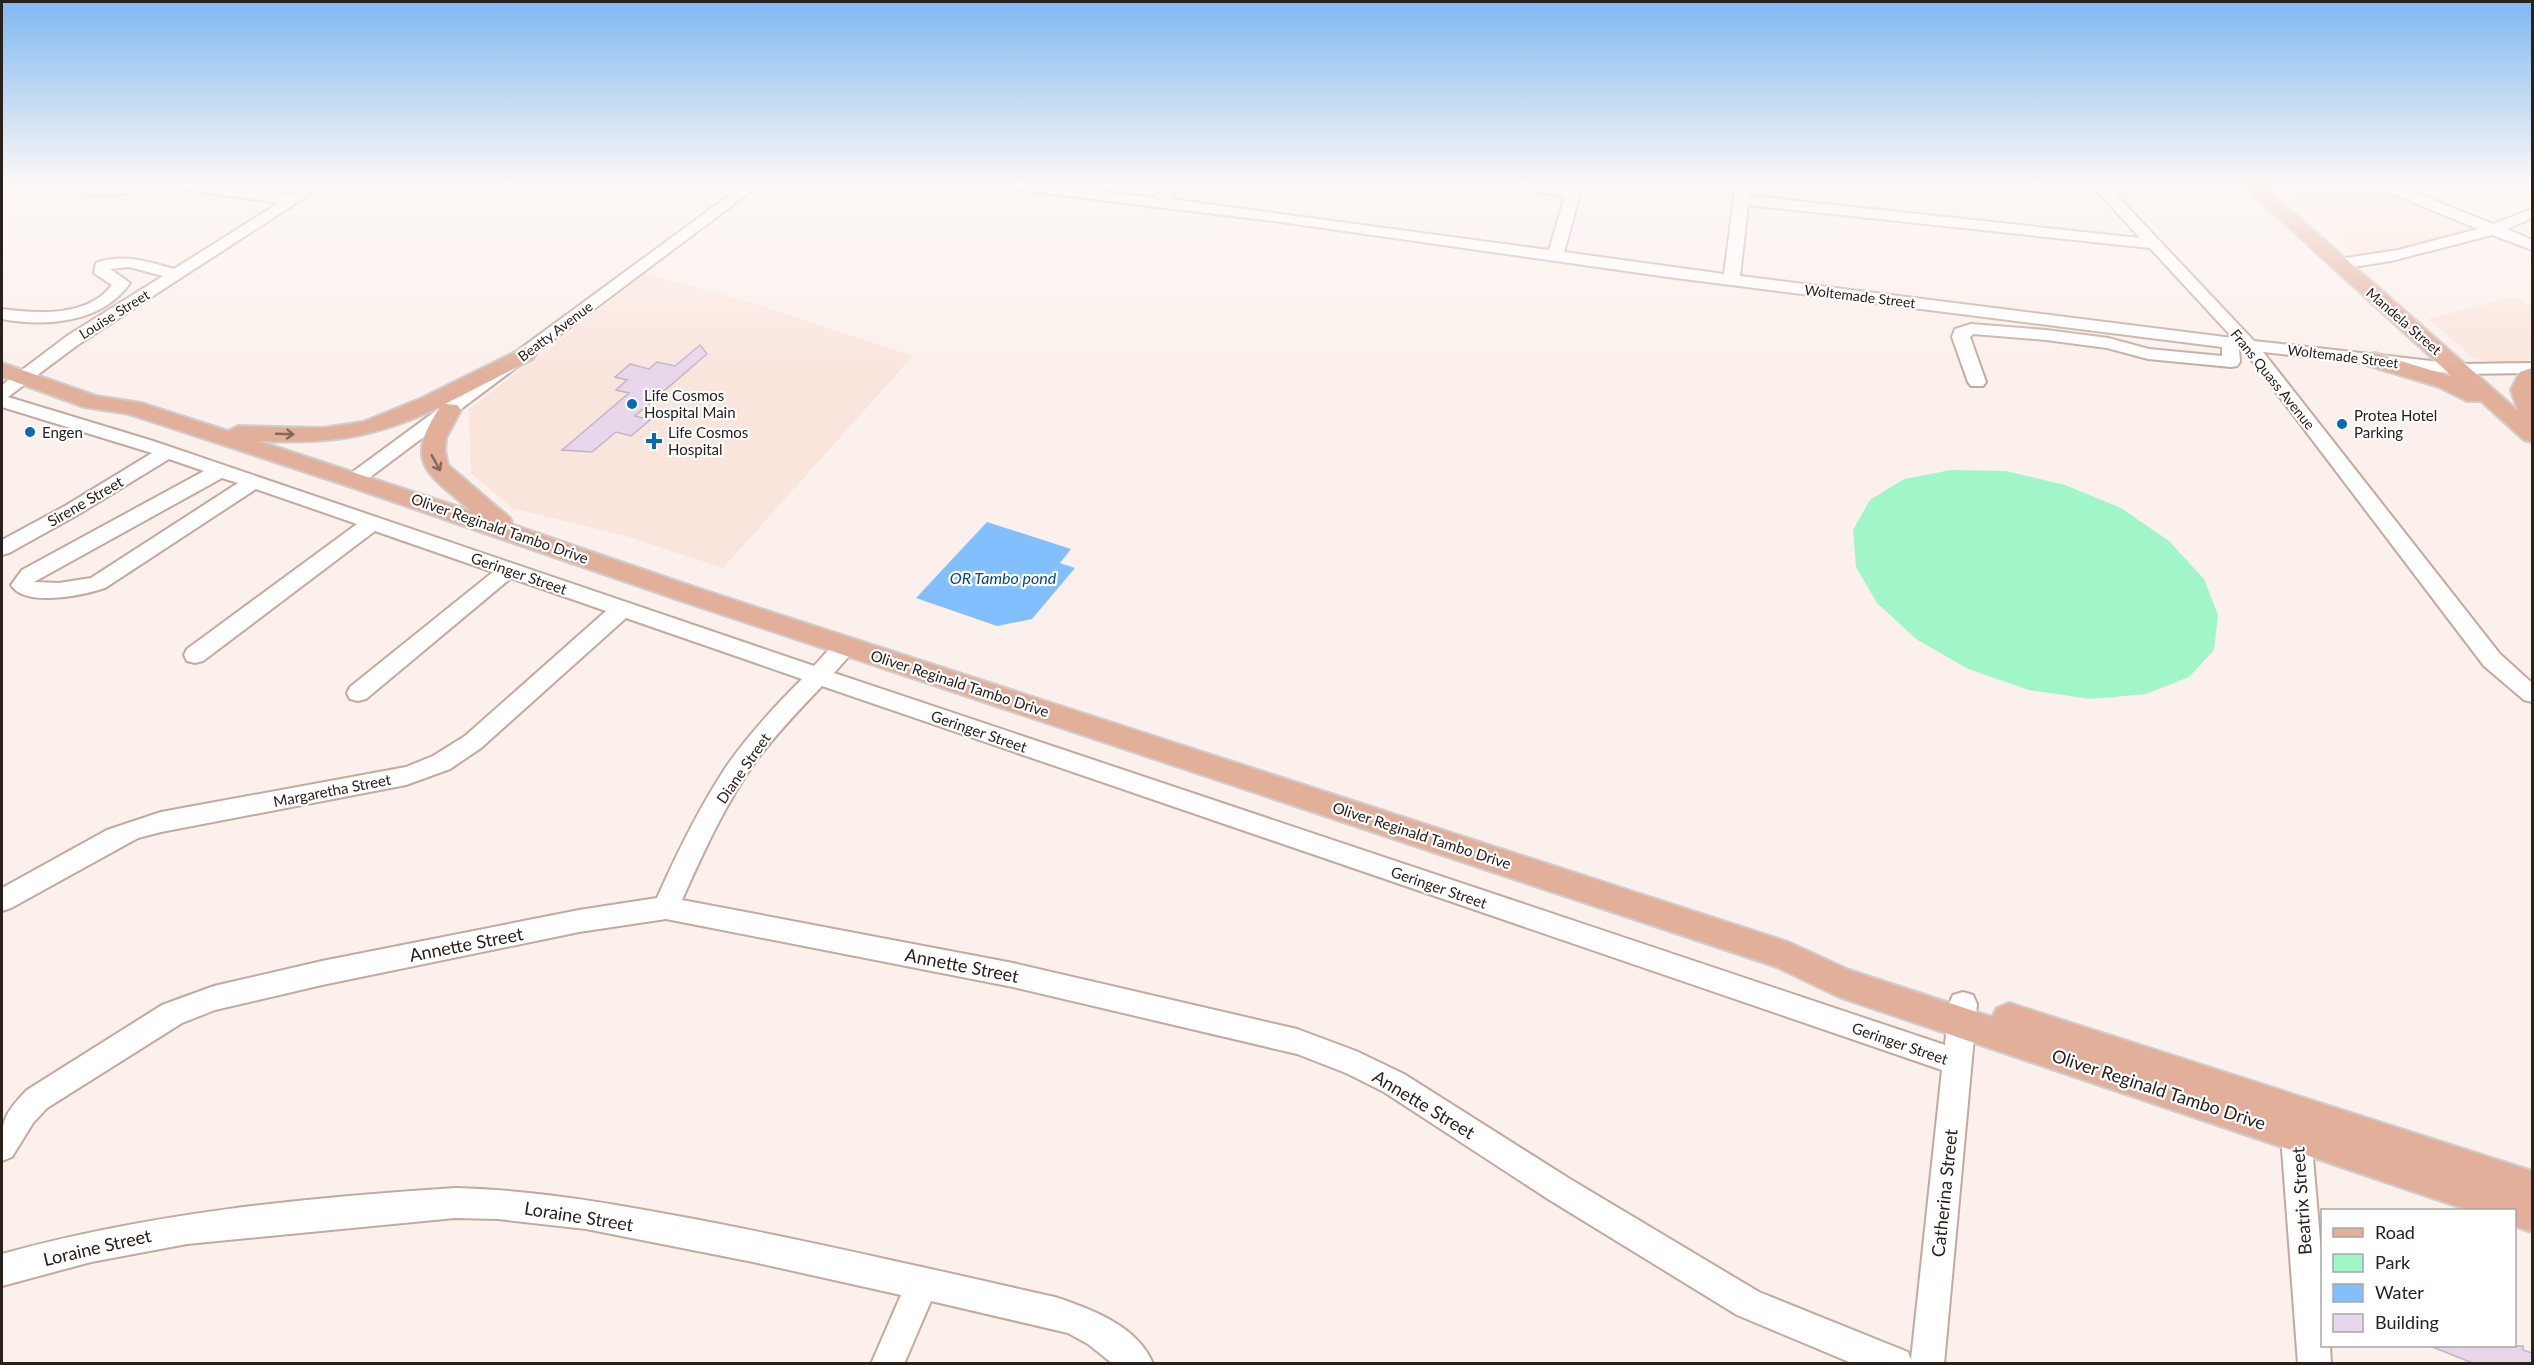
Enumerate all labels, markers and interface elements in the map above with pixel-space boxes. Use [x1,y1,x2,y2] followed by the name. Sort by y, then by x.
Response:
[1804,281,1916,311] street label: Woltemade Street
[2363,284,2445,358] street label: Mandela Street
[76,286,152,342] street label: Louise Street
[514,297,596,365] street label: Beatty Avenue
[2227,325,2319,433] street label: Frans Quass Avenue
[2287,341,2399,371] street label: Woltemade Street
[644,386,736,421] place label: Life Cosmos Hospital Main
[625,397,639,411] marker: Life Cosmos Hospital Main
[2354,406,2437,441] place label: Protea Hotel Parking
[2335,417,2349,431] marker: Protea Hotel Parking
[42,423,83,441] place label: Engen
[668,423,748,458] place label: Life Cosmos Hospital
[23,425,37,439] marker: Engen
[275,429,295,440] one-way arrow
[645,432,663,450] marker: Life Cosmos Hospital
[430,454,442,471] one-way arrow
[44,472,127,530] street label: Sirene Street
[409,489,591,567] street label: Oliver Reginald Tambo Drive
[469,548,570,598] street label: Geringer Street
[950,568,1057,587] water label: OR Tambo pond
[869,646,1051,720] street label: Oliver Reginald Tambo Drive
[929,706,1030,756] street label: Geringer Street
[712,729,774,807] street label: Diane Street
[272,770,393,810] street label: Margaretha Street
[1331,798,1513,872] street label: Oliver Reginald Tambo Drive
[1389,862,1490,912] street label: Geringer Street
[407,922,525,966] street label: Annette Street
[903,943,1021,987] street label: Annette Street
[1850,1018,1951,1068] street label: Geringer Street
[2049,1044,2269,1134] street label: Oliver Reginald Tambo Drive
[1369,1065,1480,1143] street label: Annette Street
[1926,1127,1962,1258] street label: Catherina Street
[2286,1146,2316,1256] street label: Beatrix Street
[523,1197,636,1236] street label: Loraine Street
[2321,1209,2516,1347] legend
[2375,1221,2415,1243] text: Road
[41,1224,154,1270] street label: Loraine Street
[2375,1251,2411,1273] text: Park
[2375,1281,2424,1303] text: Water
[2375,1311,2439,1333] text: Building

